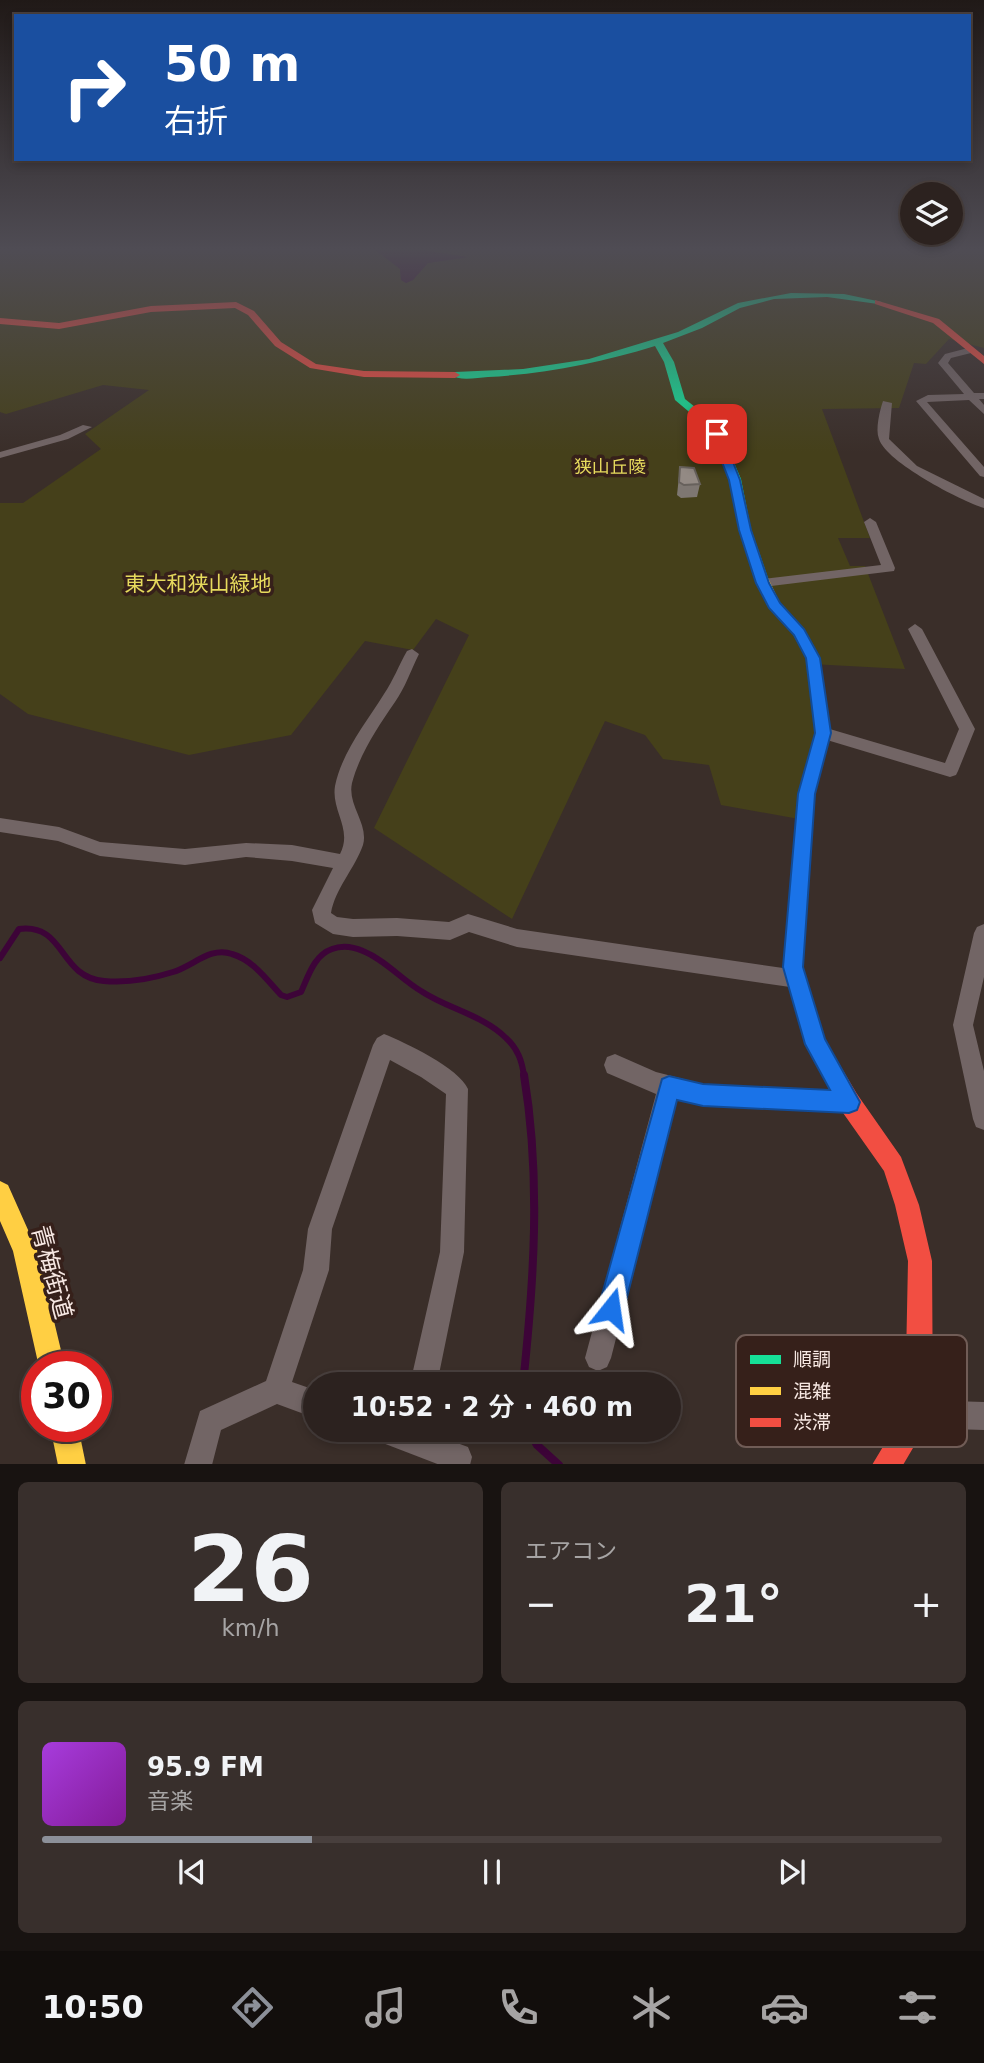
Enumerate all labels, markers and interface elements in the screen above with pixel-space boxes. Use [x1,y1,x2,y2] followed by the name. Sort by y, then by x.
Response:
[164,36,300,93] text: 50 m
[49,42,140,133] icon: right
[164,102,228,140] text: 右折
[900,182,963,245] map controls
[900,182,963,245] button: layers
[687,404,747,464] pin
[698,415,736,453] icon: arrive
[574,456,646,477] park label: 狭山丘陵
[125,572,272,596] park label: 東大和狭山緑地
[26,1222,78,1322] street label: 青梅街道
[574,1272,648,1346] position arrow
[736,1335,967,1447] legend
[793,1348,831,1370] text: 順調
[21,1351,112,1442] speed limit sign: 30
[793,1380,831,1402] text: 混雑
[351,1392,633,1422] text: 10:52 · 2 分 · 460 m
[793,1411,831,1433] text: 渋滞
[187,1517,314,1622] text: 26
[525,1538,617,1564] text: エアコン
[684,1574,783,1634] text: 21°
[525,1582,557,1626] text: −
[910,1582,942,1626] text: +
[221,1615,280,1641] text: km/h
[147,1752,264,1782] text: 95.9 FM
[147,1788,193,1814] text: 音楽
[173,1853,211,1891] icon: previous
[473,1853,511,1891] icon: pause
[773,1853,811,1891] icon: next
[228,1983,277,2032] icon: directions
[361,1983,410,2032] icon: music
[494,1983,543,2032] icon: phone
[627,1983,676,2032] icon: climate
[760,1983,809,2032] icon: car
[893,1983,942,2032] icon: filters
[42,1988,144,2026] text: 10:50

